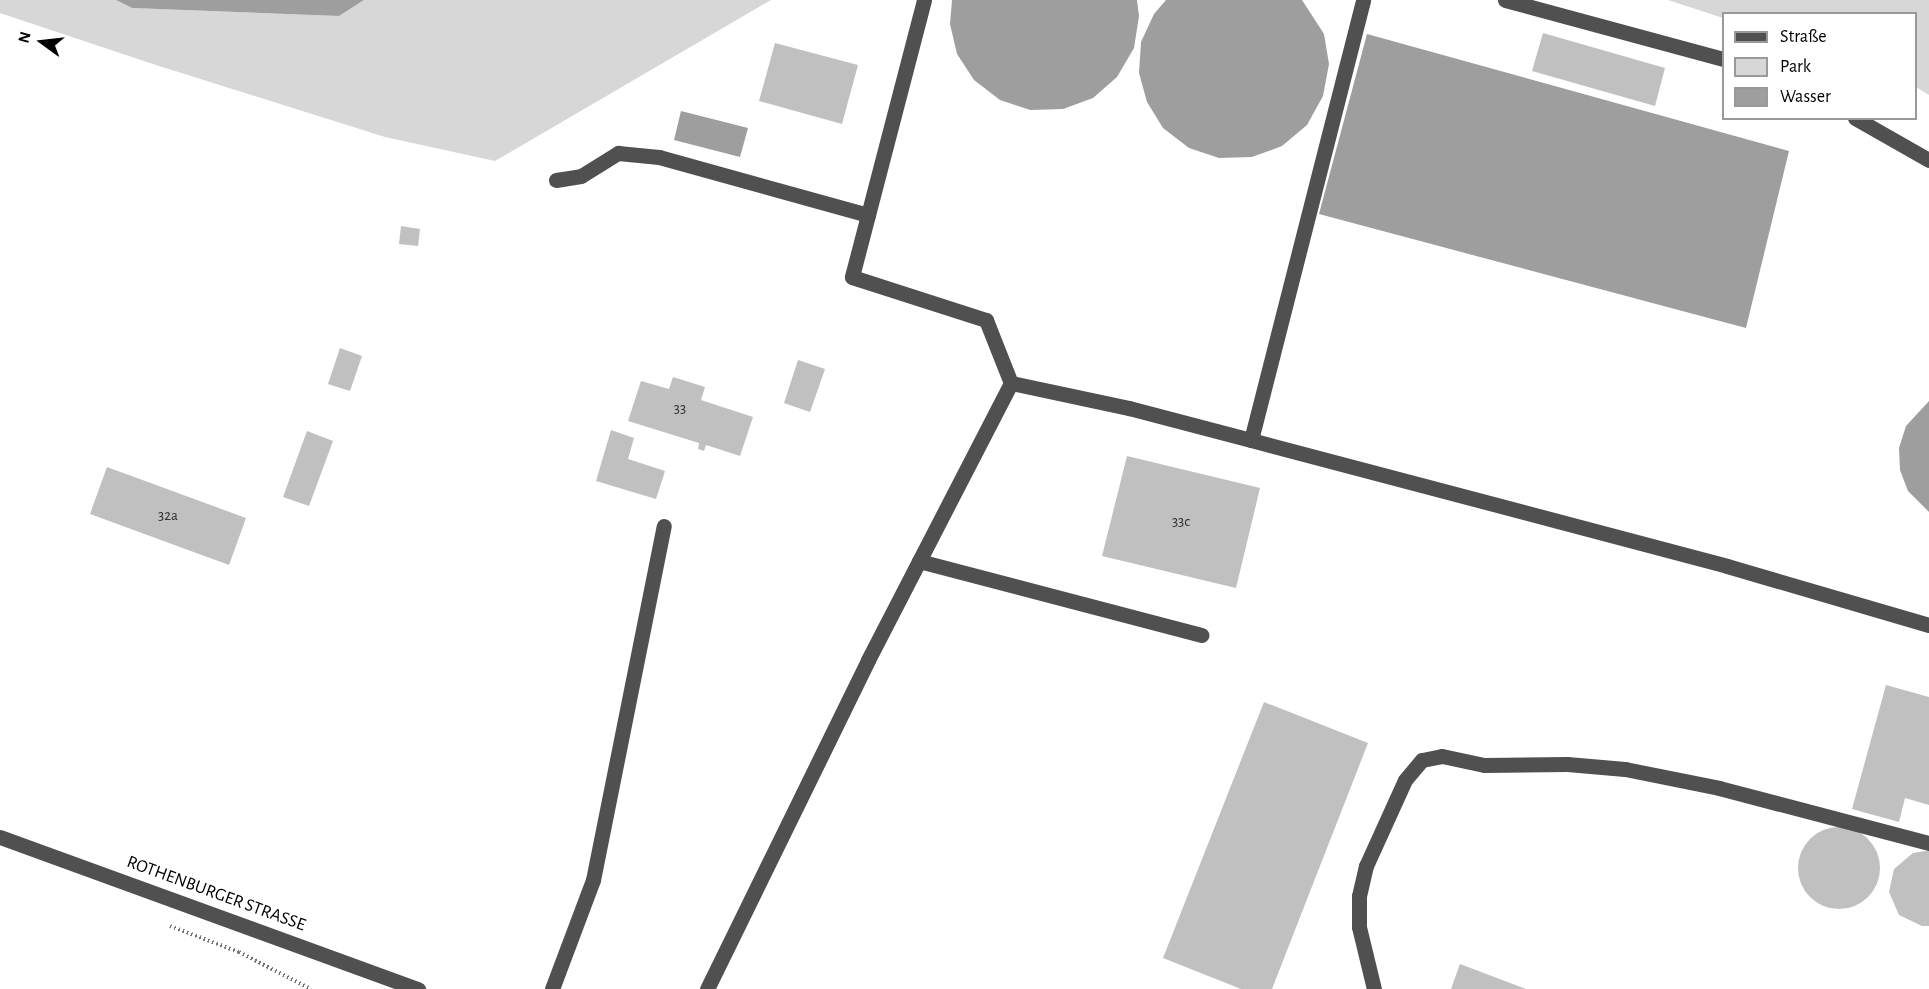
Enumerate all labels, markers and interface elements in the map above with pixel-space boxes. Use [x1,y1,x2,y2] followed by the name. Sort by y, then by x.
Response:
[12,12,72,72] north arrow
[1722,12,1917,120] legend
[1780,28,1826,46] text: Straße
[15,30,34,45] text: N
[1780,58,1811,76] text: Park
[1780,88,1831,106] text: Wasser
[674,400,686,418] house number: 33
[158,507,178,525] house number: 32a
[1172,513,1190,531] house number: 33c
[124,852,308,936] street label: ROTHENBURGER STRASSE

